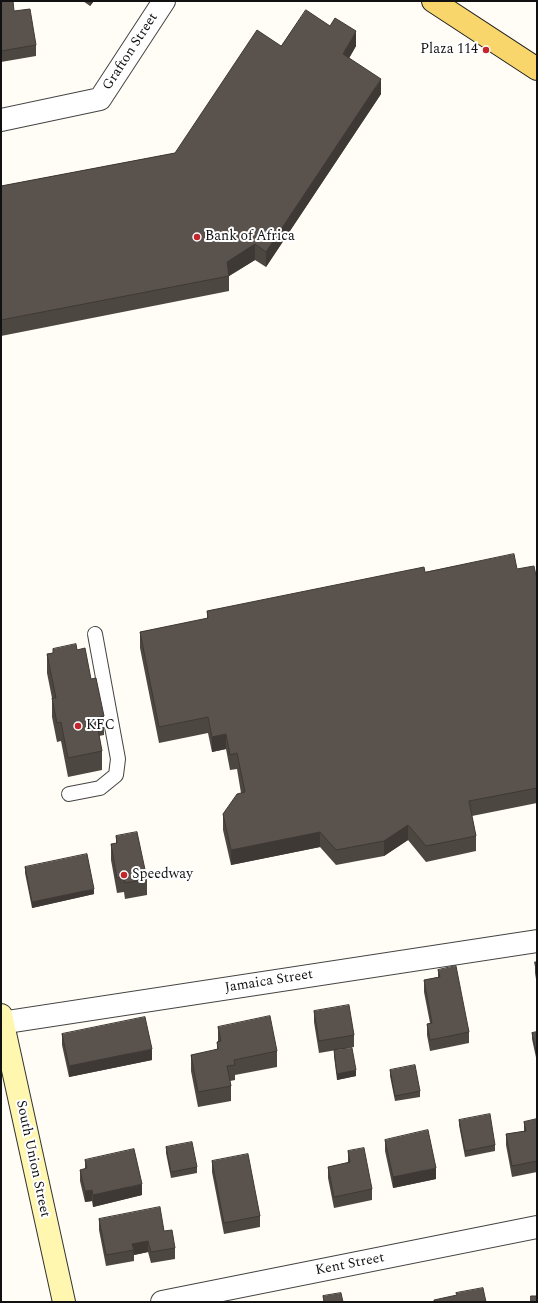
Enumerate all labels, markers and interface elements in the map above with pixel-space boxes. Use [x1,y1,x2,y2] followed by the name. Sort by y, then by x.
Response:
[100,10,162,94] street label: Grafton Street
[420,42,478,58] place label: Plaza 114
[481,45,491,55] marker: Plaza 114
[205,229,295,245] place label: Bank of Africa
[192,232,202,242] marker: Bank of Africa
[86,718,115,734] place label: KFC
[73,721,83,731] marker: KFC
[132,867,193,883] place label: Speedway
[119,870,129,880] marker: Speedway
[224,967,314,997] street label: Jamaica Street
[11,1099,53,1219] street label: South Union Street
[314,1250,386,1280] street label: Kent Street

